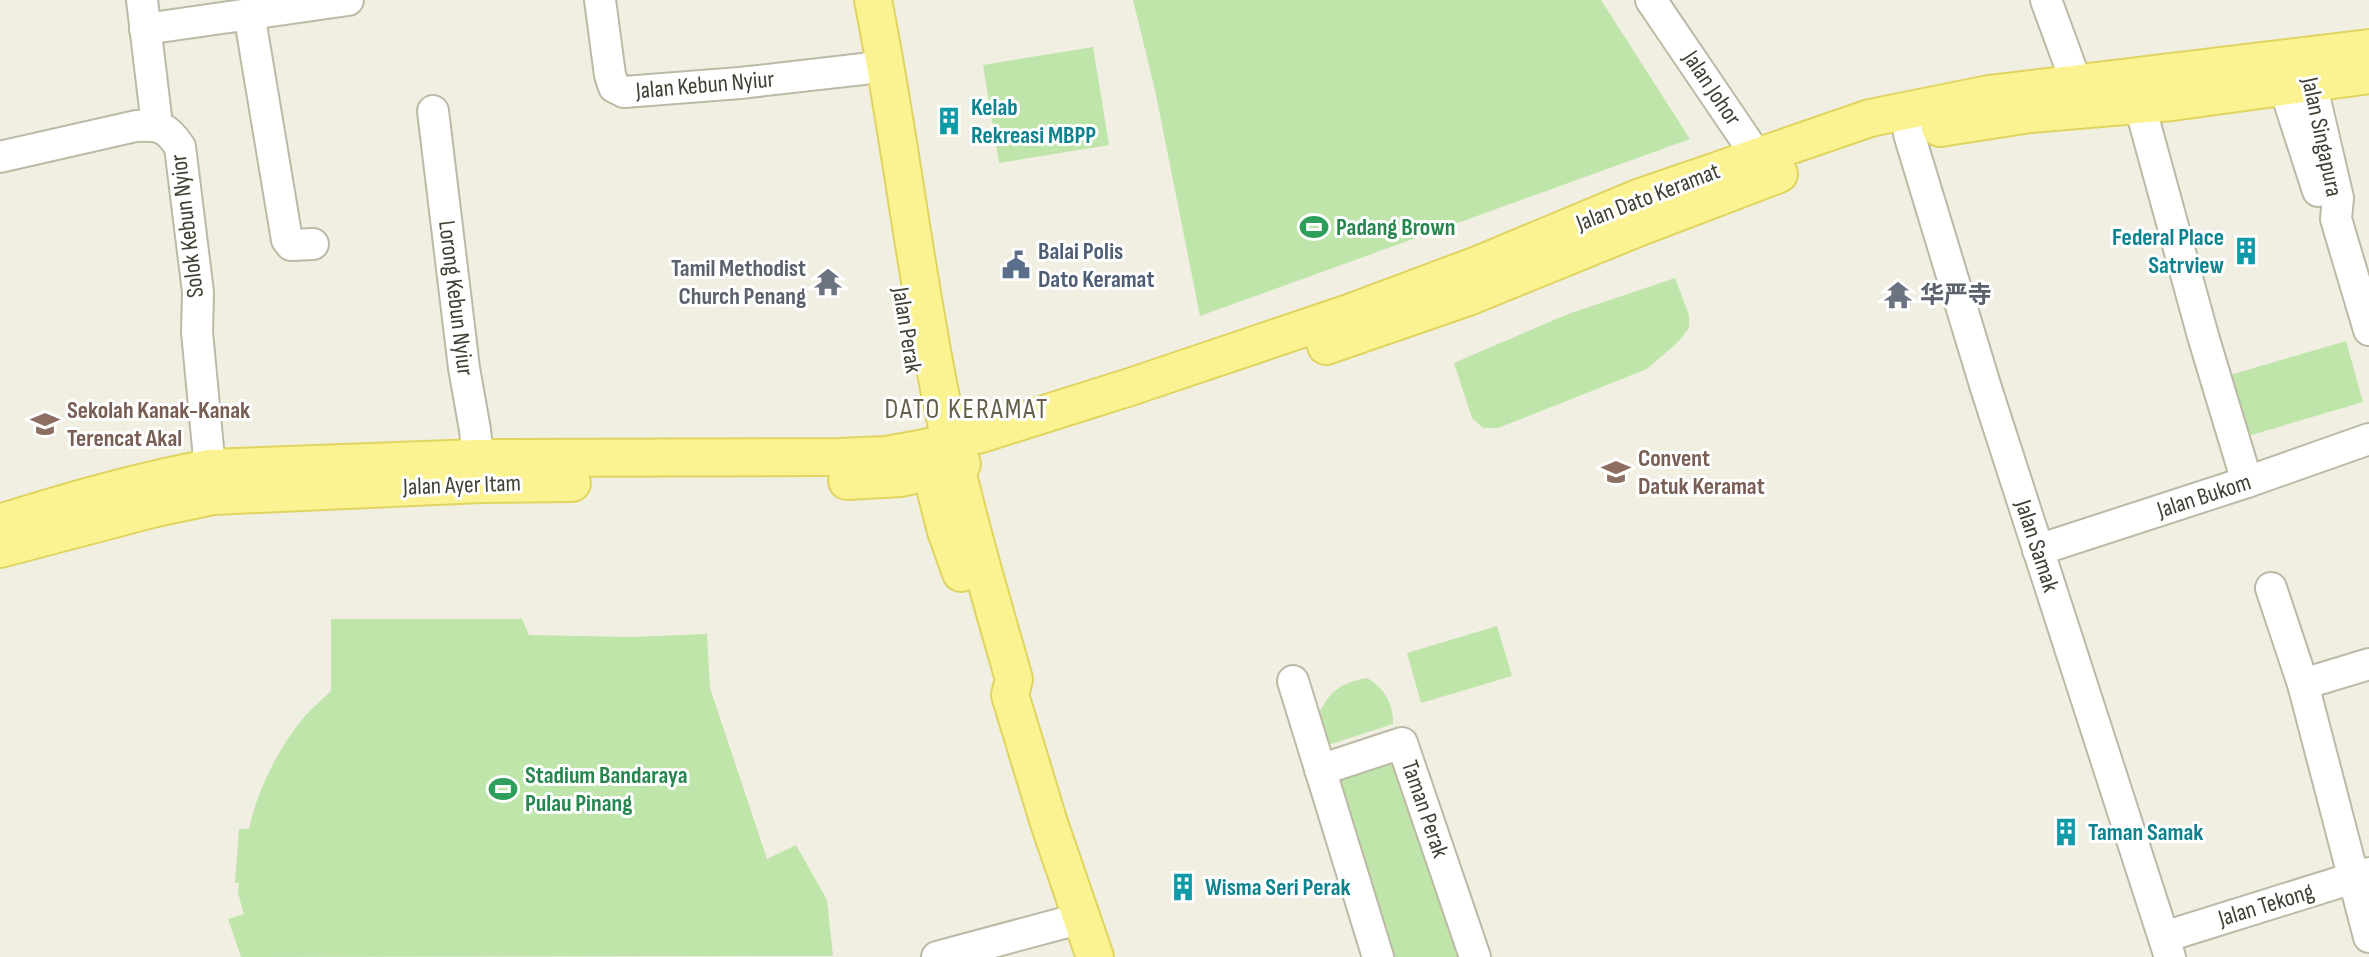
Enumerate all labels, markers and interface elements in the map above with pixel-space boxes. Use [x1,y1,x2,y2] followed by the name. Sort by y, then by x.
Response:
[1676,44,1748,131] street label: Jalan Johor
[633,64,776,106] street label: Jalan Kebun Nyiur
[2295,74,2349,199] street label: Jalan Singapura
[971,93,1096,150] place label: Kelab Rekreasi MBPP
[934,106,964,136] building icon: Kelab Rekreasi MBPP
[164,152,210,300] street label: Solok Kebun Nyior
[1571,156,1724,238] street label: Jalan Dato Keramat
[1299,212,1329,242] sports icon: Padang Brown
[1336,213,1455,242] place label: Padang Brown
[432,219,480,377] street label: Lorong Kebun Nyiur
[2112,223,2225,280] place label: Federal Place Satrview
[2231,236,2261,266] building icon: Federal Place Satrview
[1038,237,1154,294] place label: Balai Polis Dato Keramat
[1001,250,1031,280] public building icon: Balai Polis Dato Keramat
[671,254,806,311] place label: Tamil Methodist Church Penang
[813,267,843,297] temple icon: Tamil Methodist Church Penang
[1883,280,1913,310] temple icon: 华严寺
[1920,281,1992,310] place label: 华严寺
[886,284,928,375] street label: Jalan Perak
[884,393,1050,426] district label: DATO KERAMAT
[67,396,250,453] place label: Sekolah Kanak-Kanak Terencat Akal
[30,409,60,439] school or university icon: Sekolah Kanak-Kanak Terencat Akal
[1638,444,1765,501] place label: Convent Datuk Keramat
[1601,457,1631,487] school or university icon: Convent Datuk Keramat
[2153,467,2255,525] street label: Jalan Bukom
[401,468,522,502] street label: Jalan Ayer Itam
[2008,495,2066,596] street label: Jalan Samak
[1395,757,1455,861] street label: Taman Perak
[525,761,688,818] place label: Stadium Bandaraya Pulau Pinang
[488,774,518,804] sports icon: Stadium Bandaraya Pulau Pinang
[2051,817,2081,847] building icon: Taman Samak
[2088,818,2203,847] place label: Taman Samak
[1168,872,1198,902] building icon: Wisma Seri Perak
[1205,873,1351,902] place label: Wisma Seri Perak
[2214,877,2317,934] street label: Jalan Tekong

